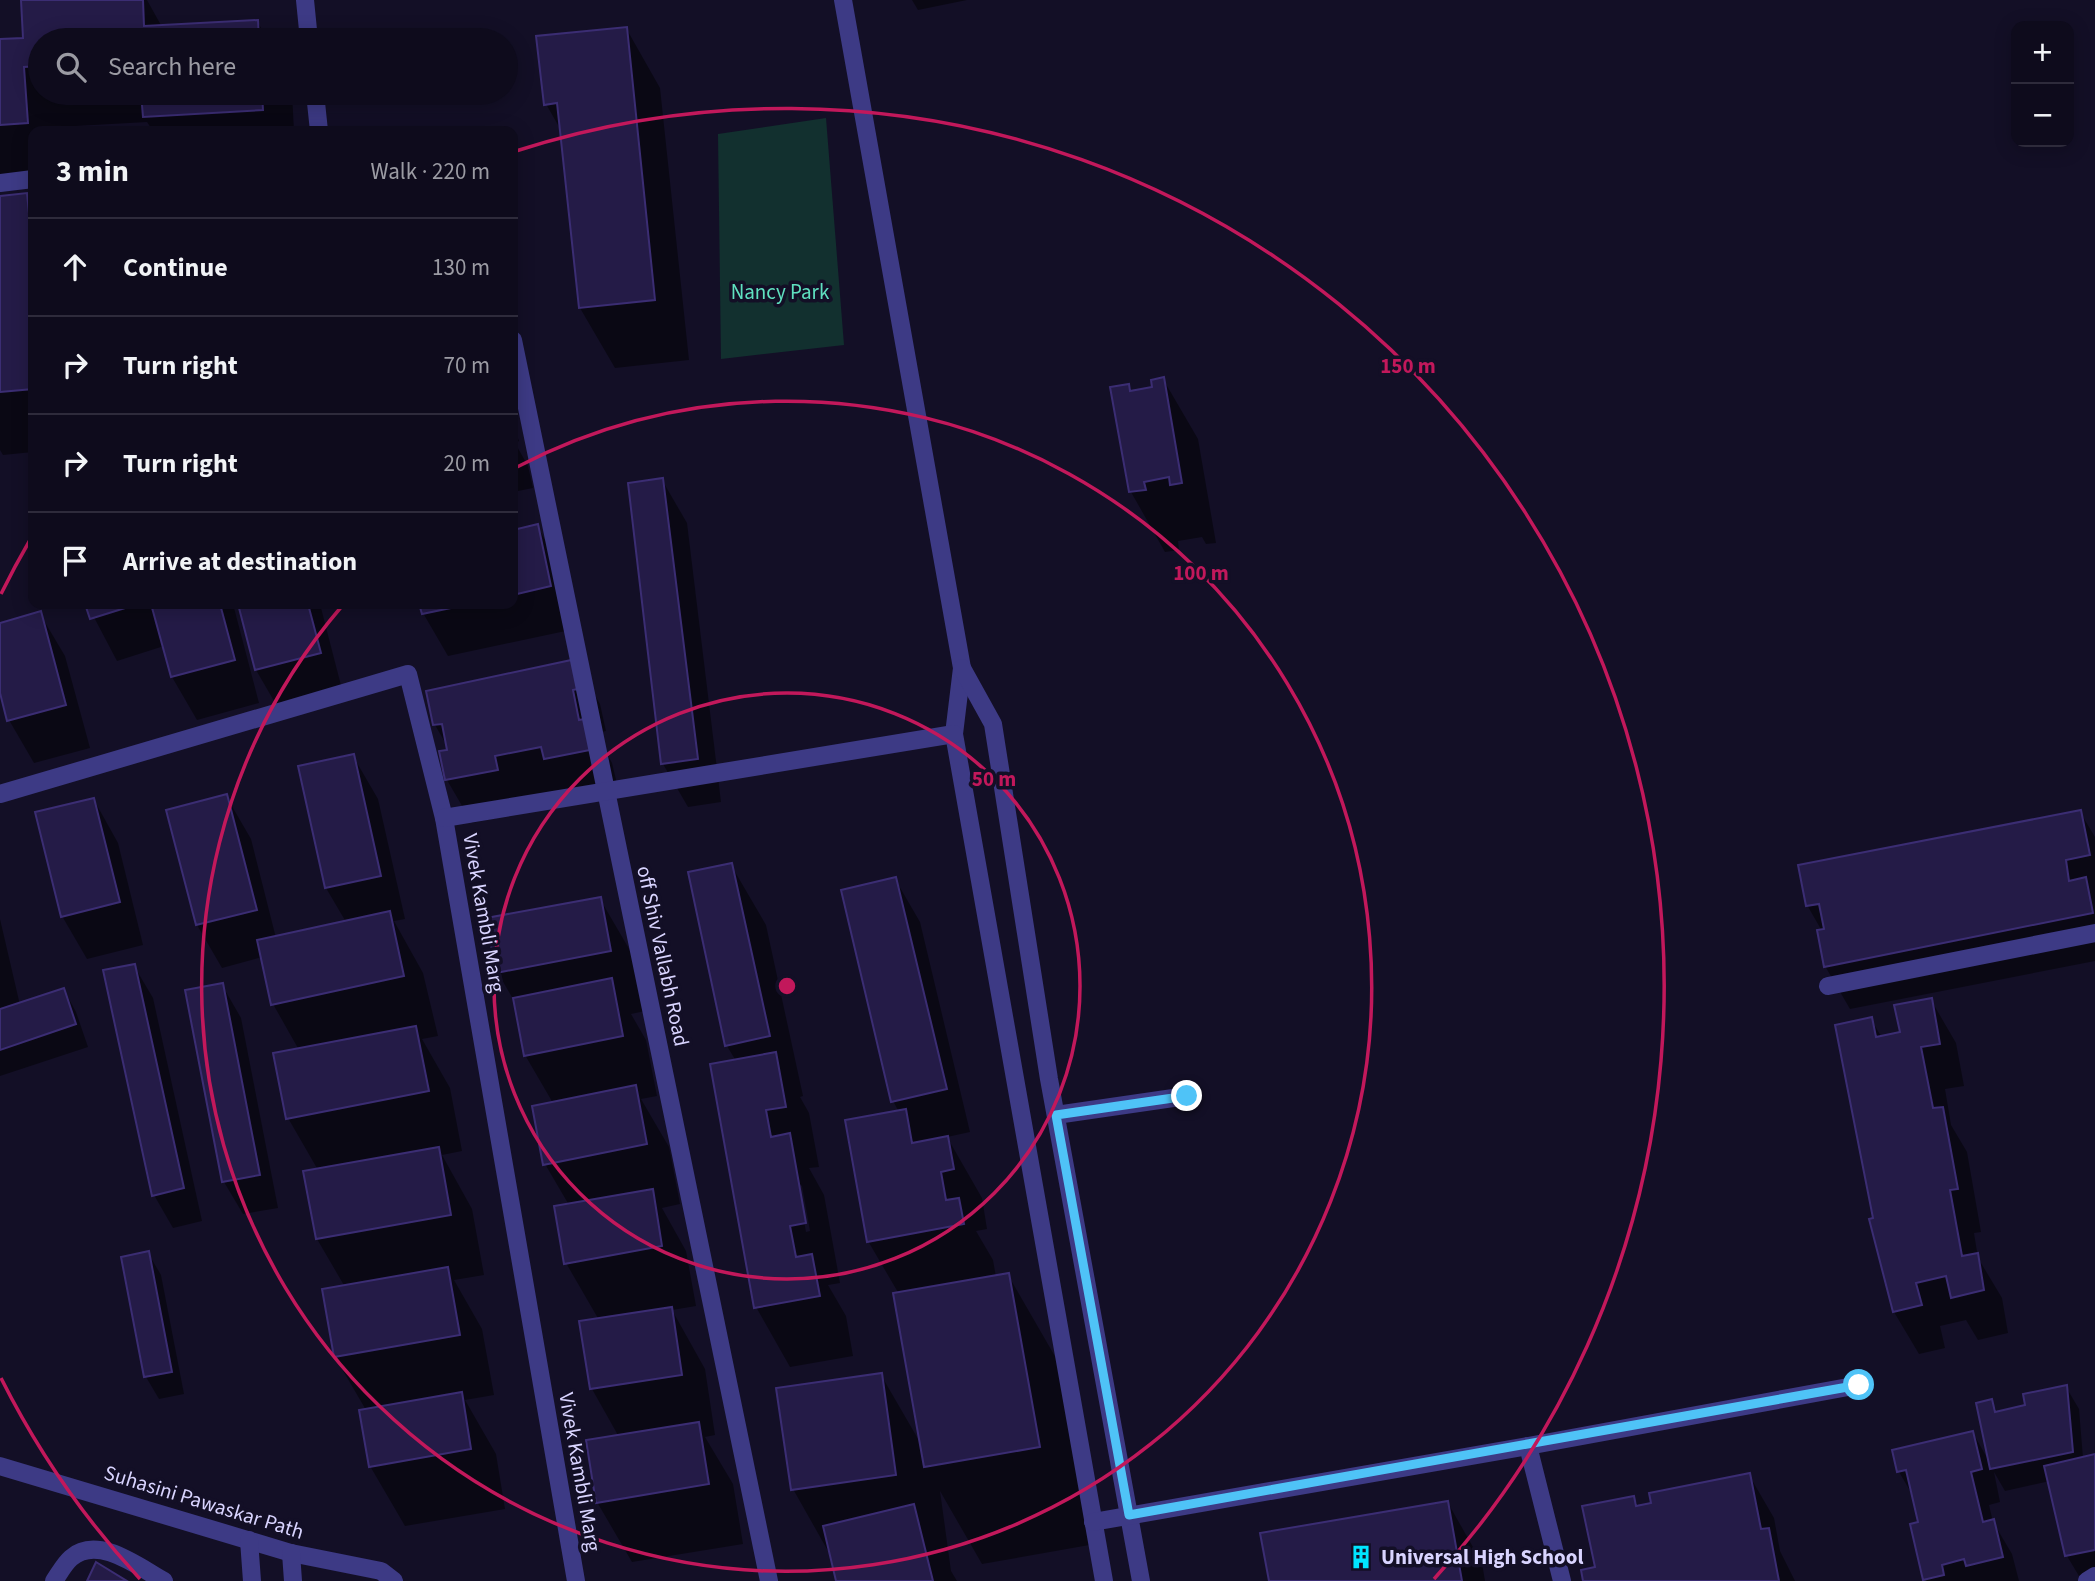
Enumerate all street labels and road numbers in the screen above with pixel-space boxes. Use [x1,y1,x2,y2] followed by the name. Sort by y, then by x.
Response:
[455,831,513,995] street label: Vivek Kambli Marg
[629,863,697,1049] street label: off Shiv Vallabh Road
[551,1390,609,1554] street label: Vivek Kambli Marg
[100,1457,308,1547] street label: Suhasini Pawaskar Path

